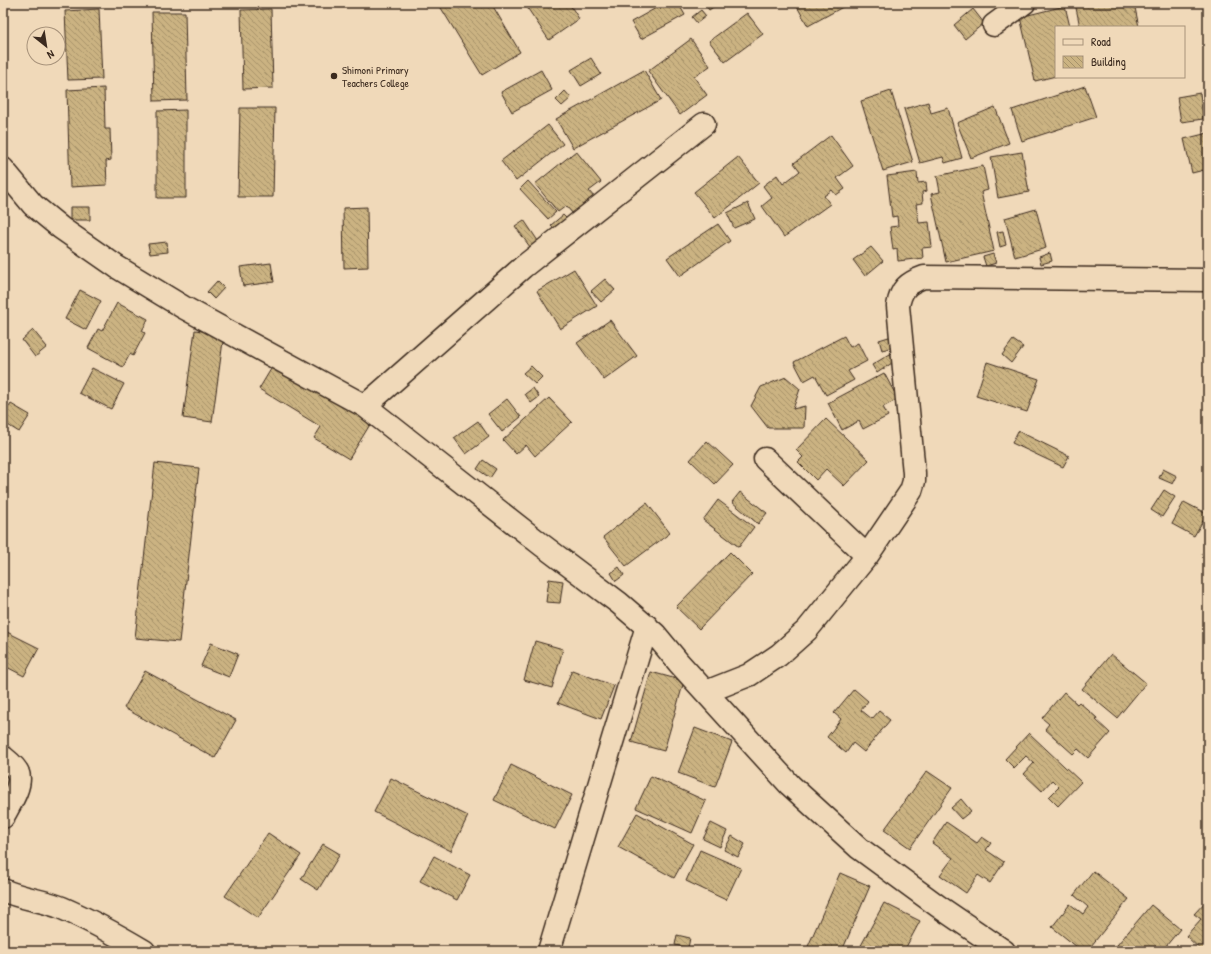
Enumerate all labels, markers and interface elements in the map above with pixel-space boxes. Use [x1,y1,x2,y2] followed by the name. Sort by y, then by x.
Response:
[26,26,66,66] north arrow
[1055,26,1185,78] legend
[1091,33,1111,50] text: Road
[45,47,57,62] text: N
[1091,53,1126,70] text: Building
[342,63,410,90] place label: Shimoni Primary Teachers College
[329,71,339,81] marker: Shimoni Primary Teachers College

